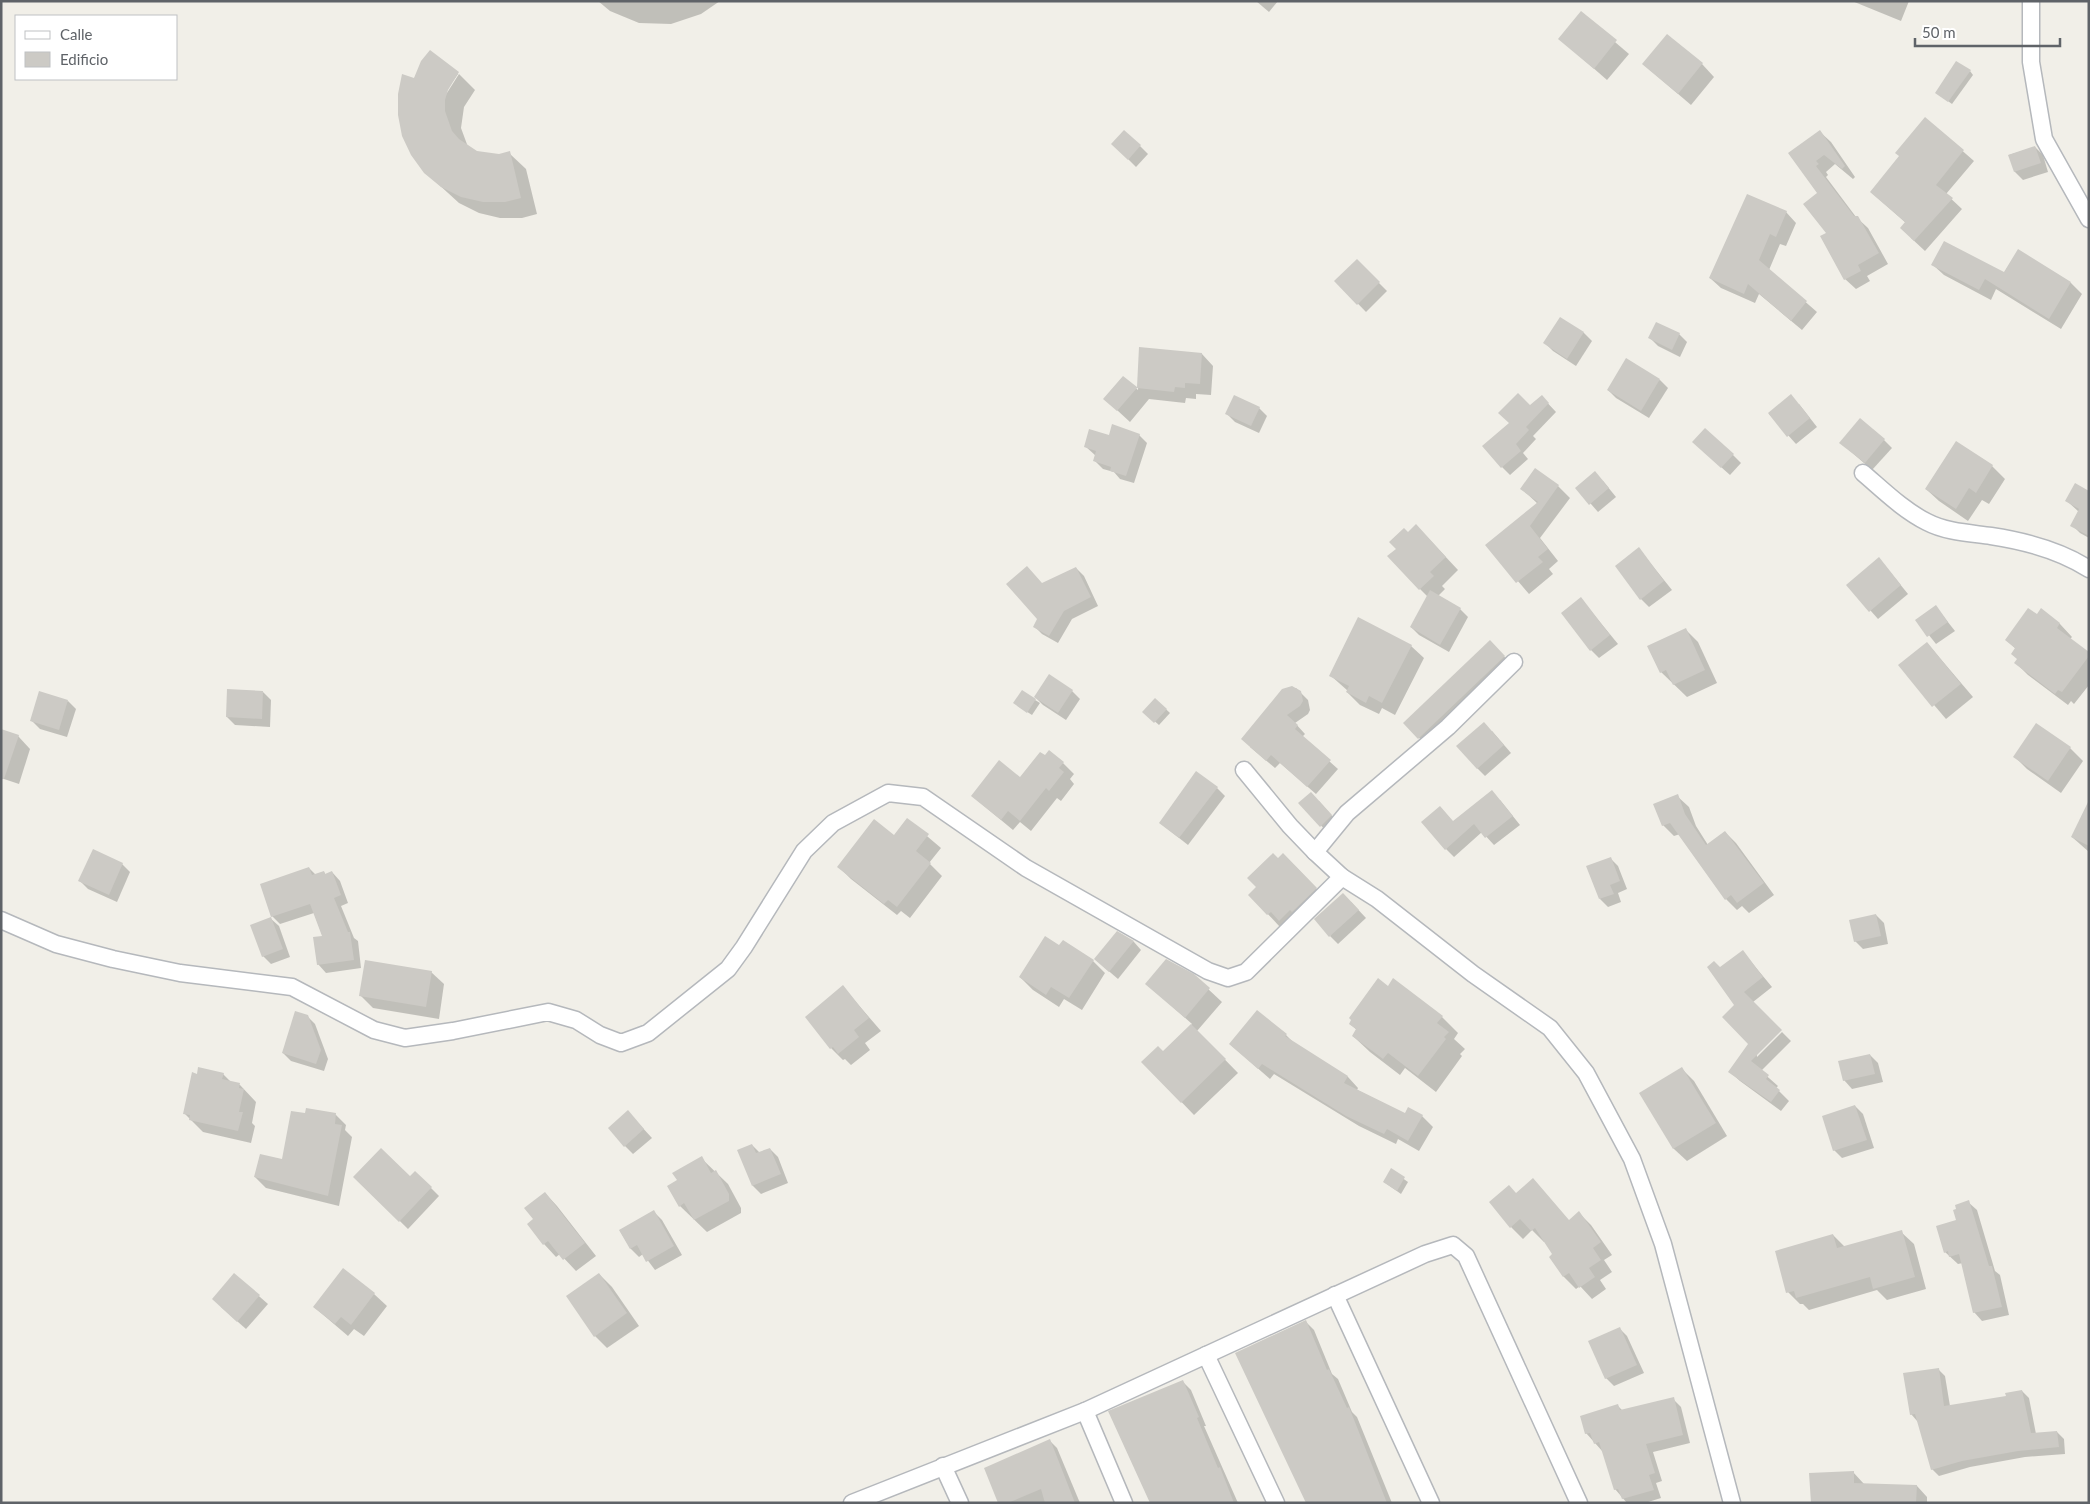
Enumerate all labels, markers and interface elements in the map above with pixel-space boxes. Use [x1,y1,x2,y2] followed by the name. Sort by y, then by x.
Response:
[15,15,178,80] legend
[1915,15,2060,47] scale bar
[1922,23,1956,41] text: 50 m
[60,25,93,43] text: Calle
[60,50,108,68] text: Edificio

